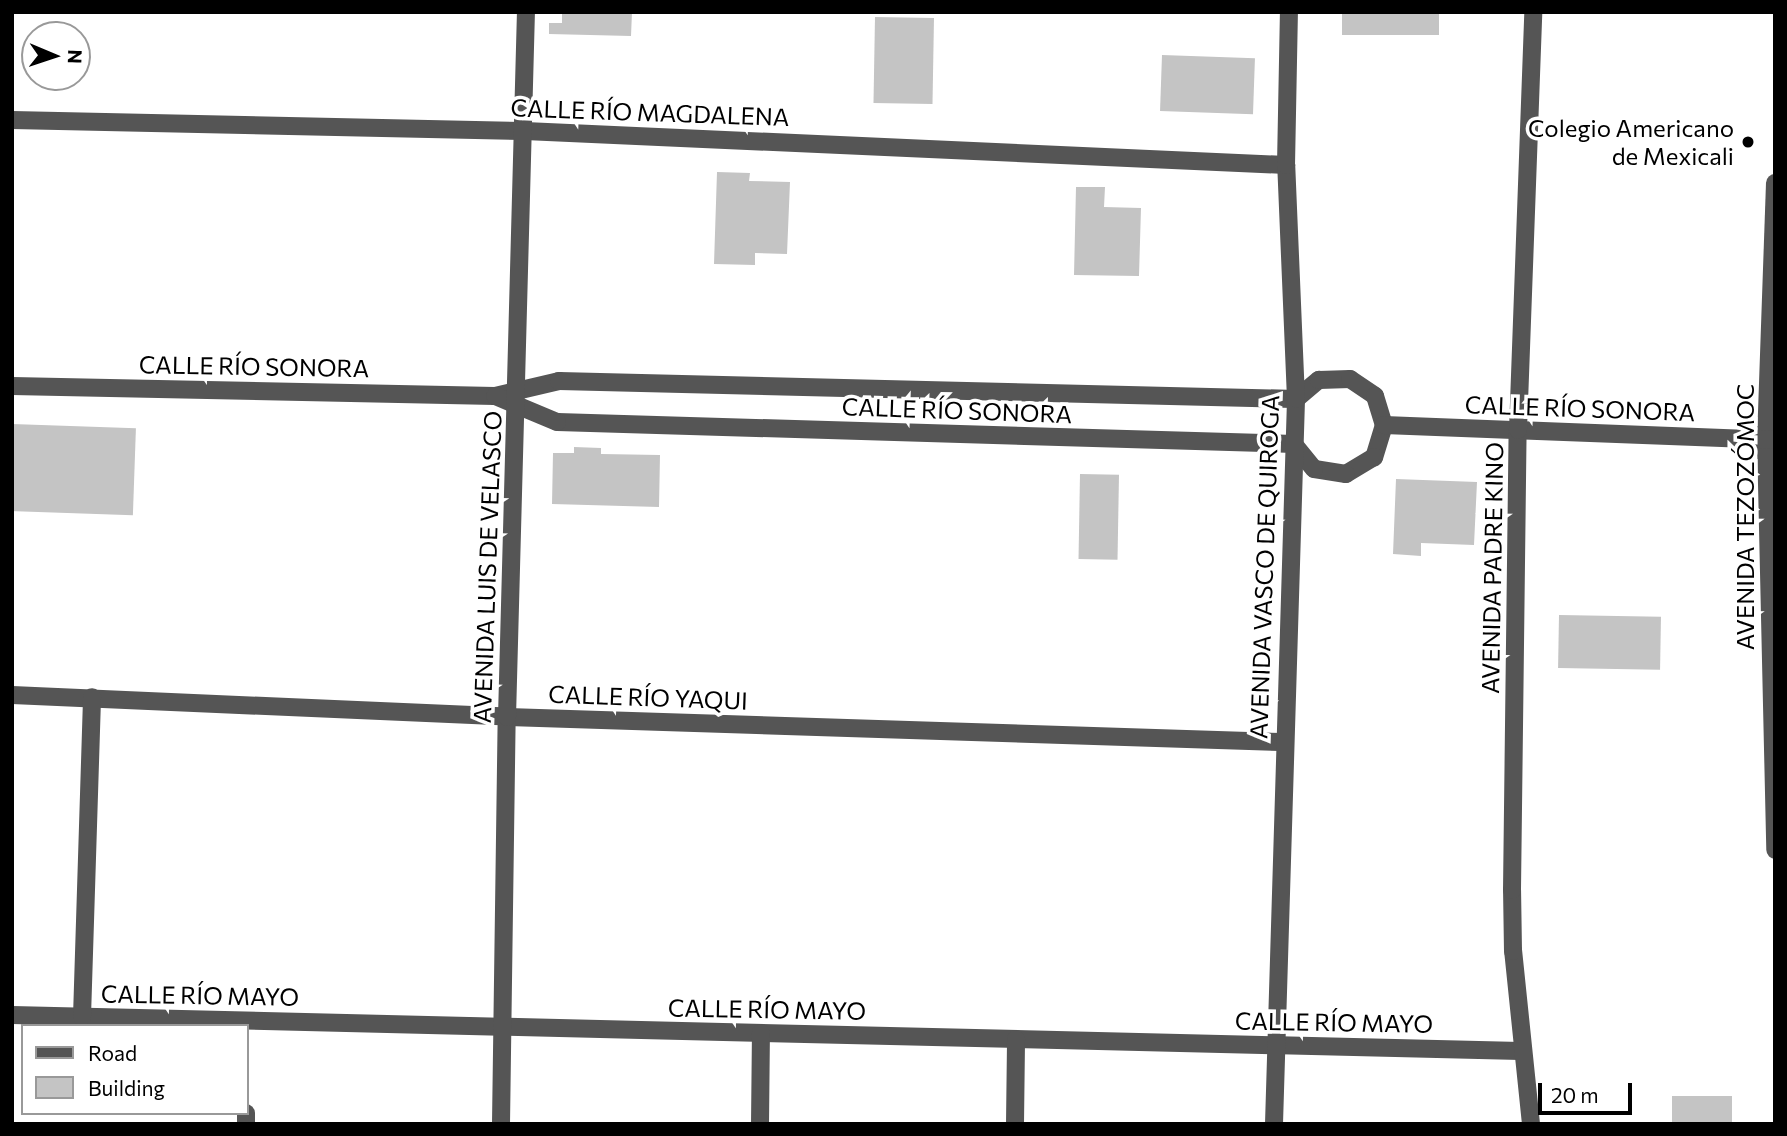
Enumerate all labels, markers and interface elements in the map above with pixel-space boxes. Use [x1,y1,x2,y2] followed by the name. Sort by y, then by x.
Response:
[21,21,91,91] north arrow
[64,49,87,64] text: N
[510,93,790,131] street label: CALLE RÍO MAGDALENA
[1528,114,1734,170] place label: Colegio Americano de Mexicali
[1740,134,1756,150] marker: Colegio Americano de Mexicali
[139,350,369,382] street label: CALLE RÍO SONORA
[1731,384,1759,650] street label: AVENIDA TEZOZÓMOC
[1464,390,1696,426] street label: CALLE RÍO SONORA
[841,392,1073,428] street label: CALLE RÍO SONORA
[1244,394,1284,740] street label: AVENIDA VASCO DE QUIROGA
[467,410,507,724] street label: AVENIDA LUIS DE VELASCO
[1475,442,1509,694] street label: AVENIDA PADRE KINO
[548,679,748,715] street label: CALLE RÍO YAQUI
[101,979,299,1011] street label: CALLE RÍO MAYO
[668,993,866,1025] street label: CALLE RÍO MAYO
[1235,1006,1433,1038] street label: CALLE RÍO MAYO
[21,1024,248,1115] legend
[88,1040,137,1065] text: Road
[1542,1070,1636,1114] scale bar
[88,1075,165,1100] text: Building
[1551,1082,1599,1107] text: 20 m

